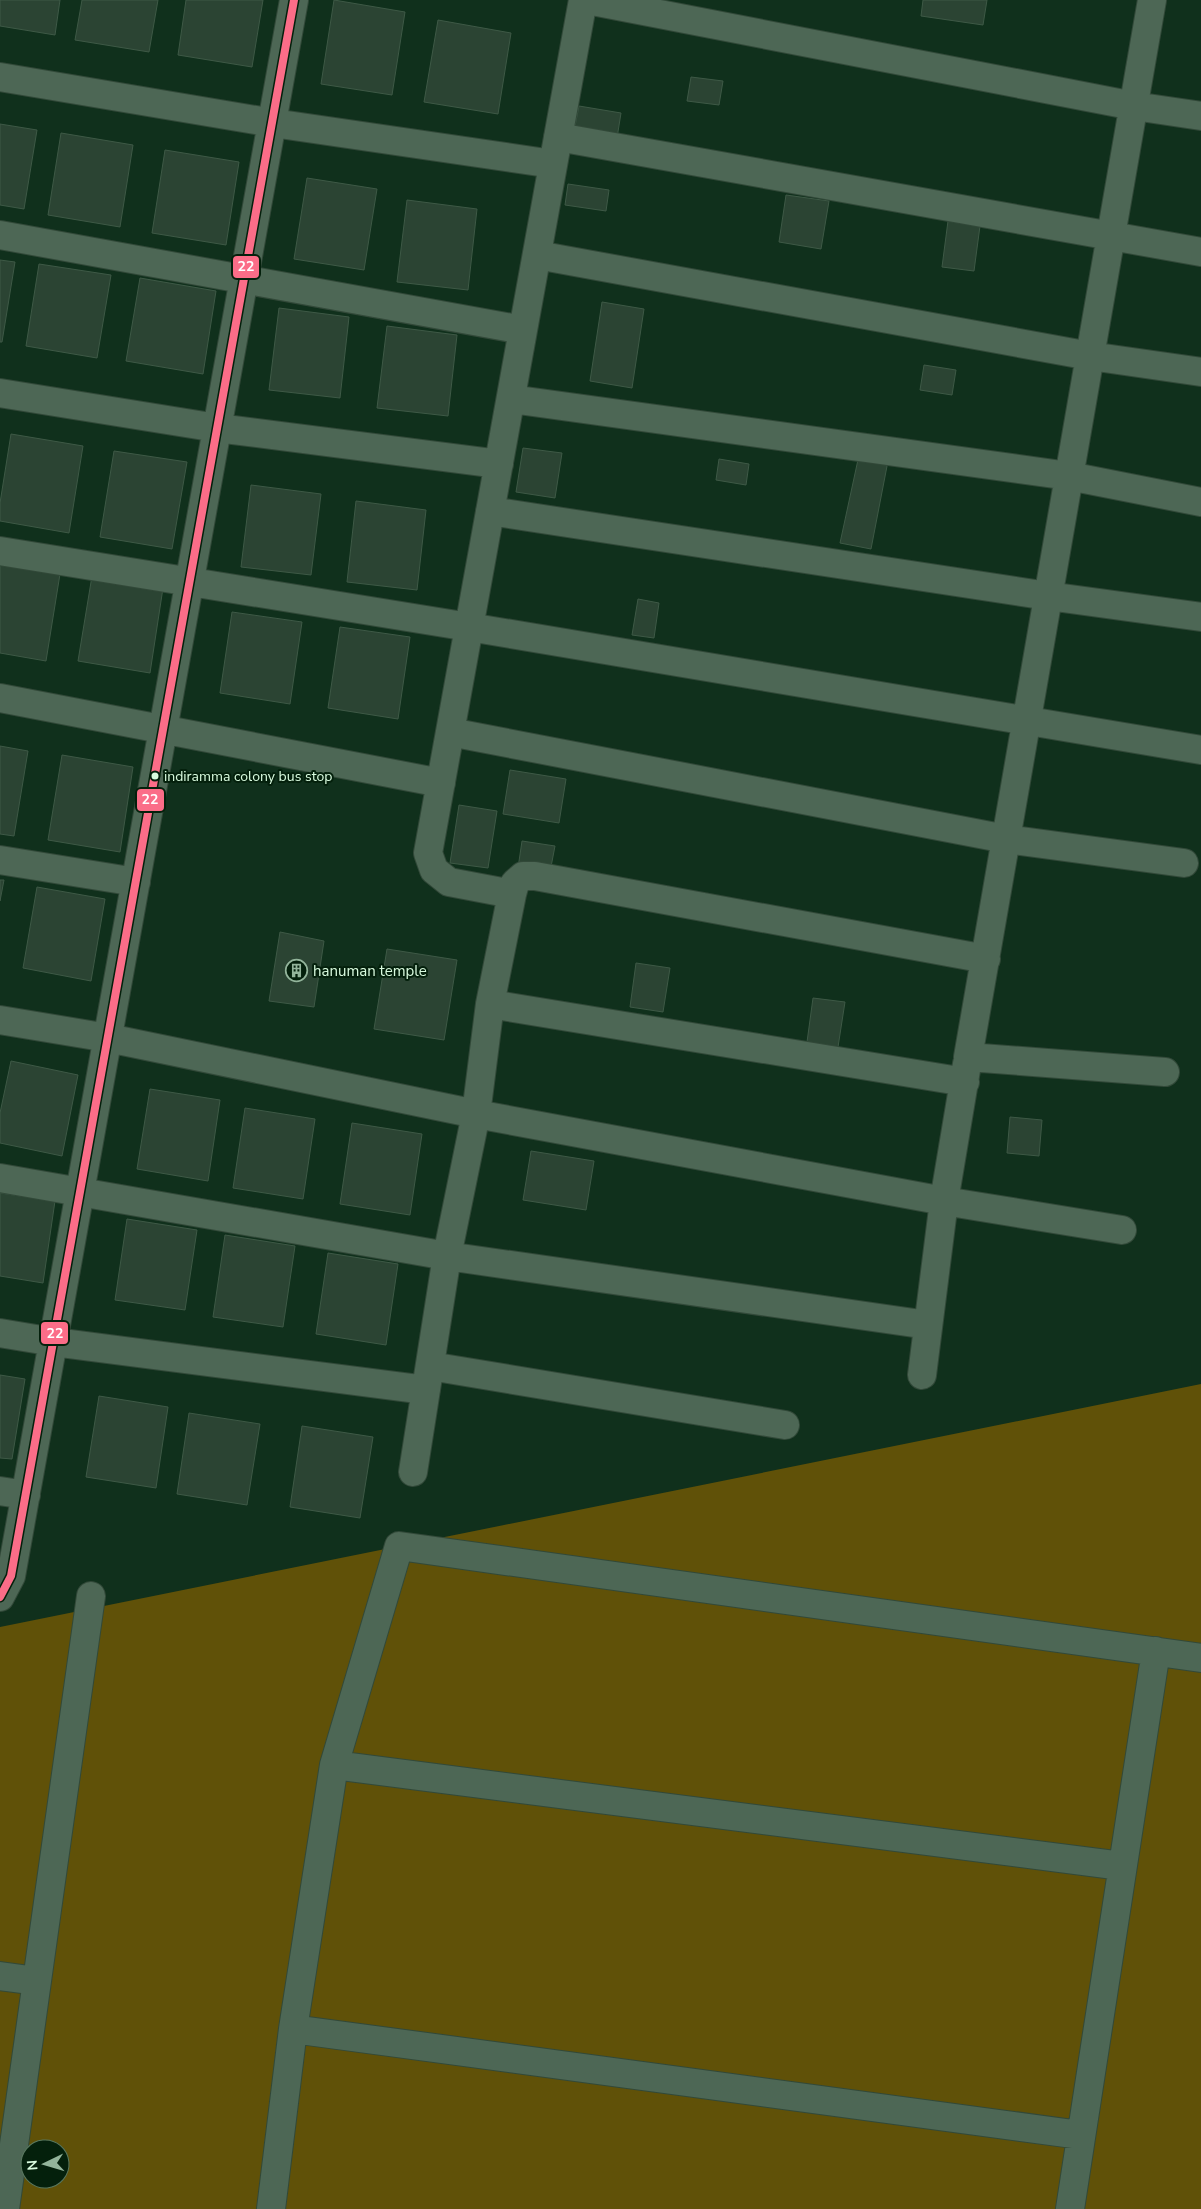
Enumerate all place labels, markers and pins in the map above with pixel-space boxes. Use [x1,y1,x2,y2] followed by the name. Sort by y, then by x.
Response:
[164,767,332,786] place label: indiramma colony bus stop
[150,771,160,781] marker: indiramma colony bus stop
[285,959,309,983] building icon: hanuman temple
[313,961,427,981] place label: hanuman temple

